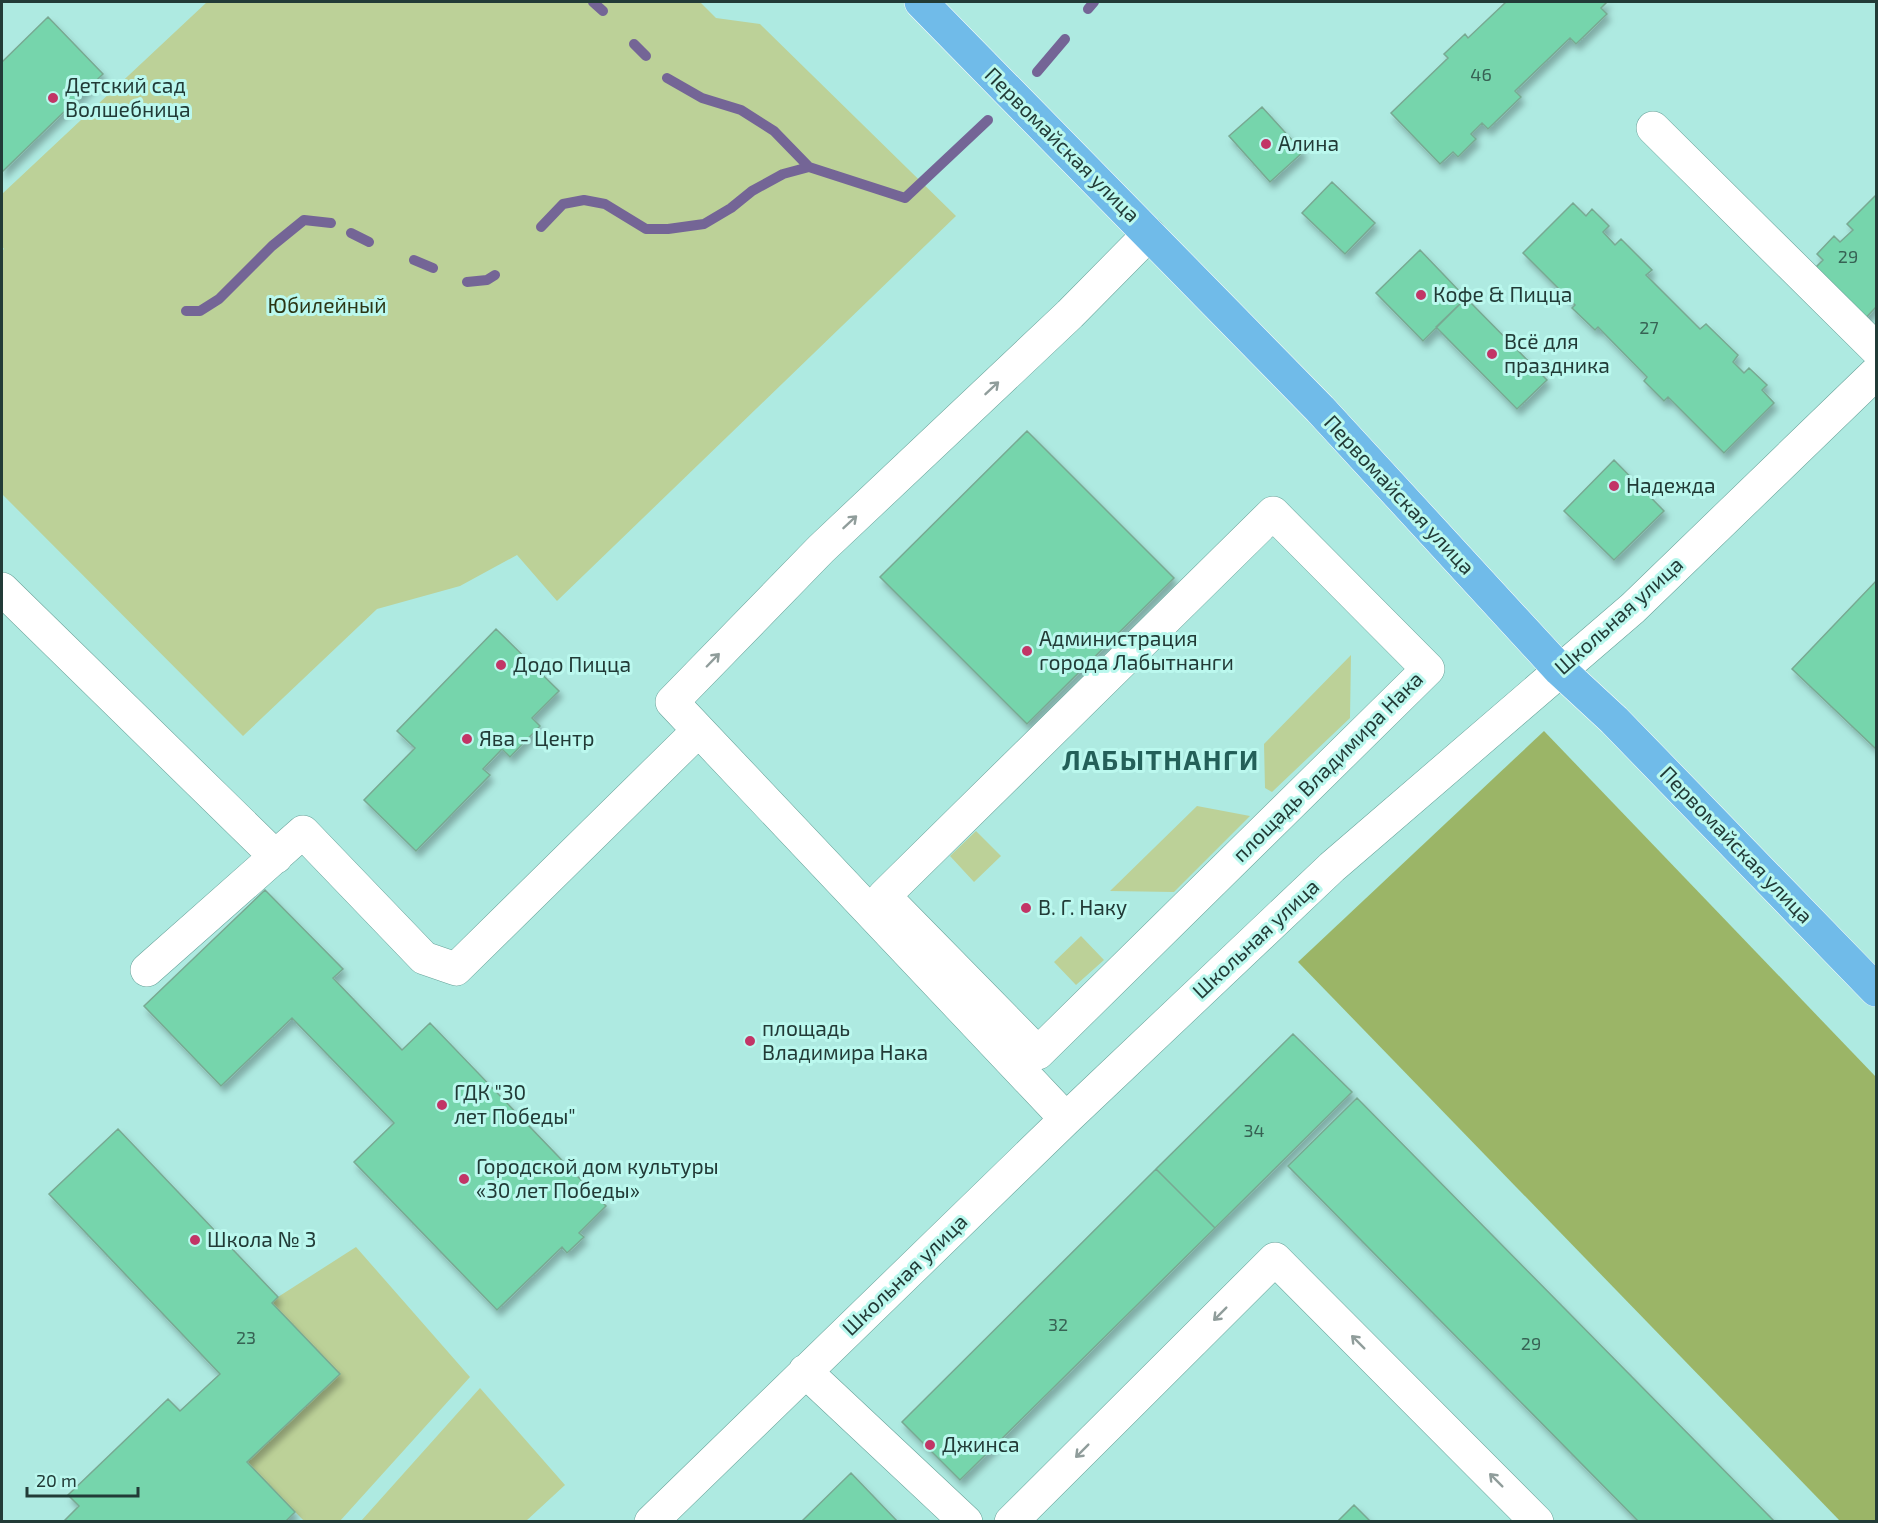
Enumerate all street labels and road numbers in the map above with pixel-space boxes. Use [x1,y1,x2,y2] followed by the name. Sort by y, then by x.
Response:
[980,61,1146,227] street label: Первомайская улица
[1319,409,1480,580] street label: Первомайская улица
[1549,551,1688,680] street label: Школьная улица
[1227,666,1427,866] street label: площадь Владимира Нака
[1655,760,1819,928] street label: Первомайская улица
[1187,873,1324,1004] street label: Школьная улица
[836,1208,972,1340] street label: Школьная улица

